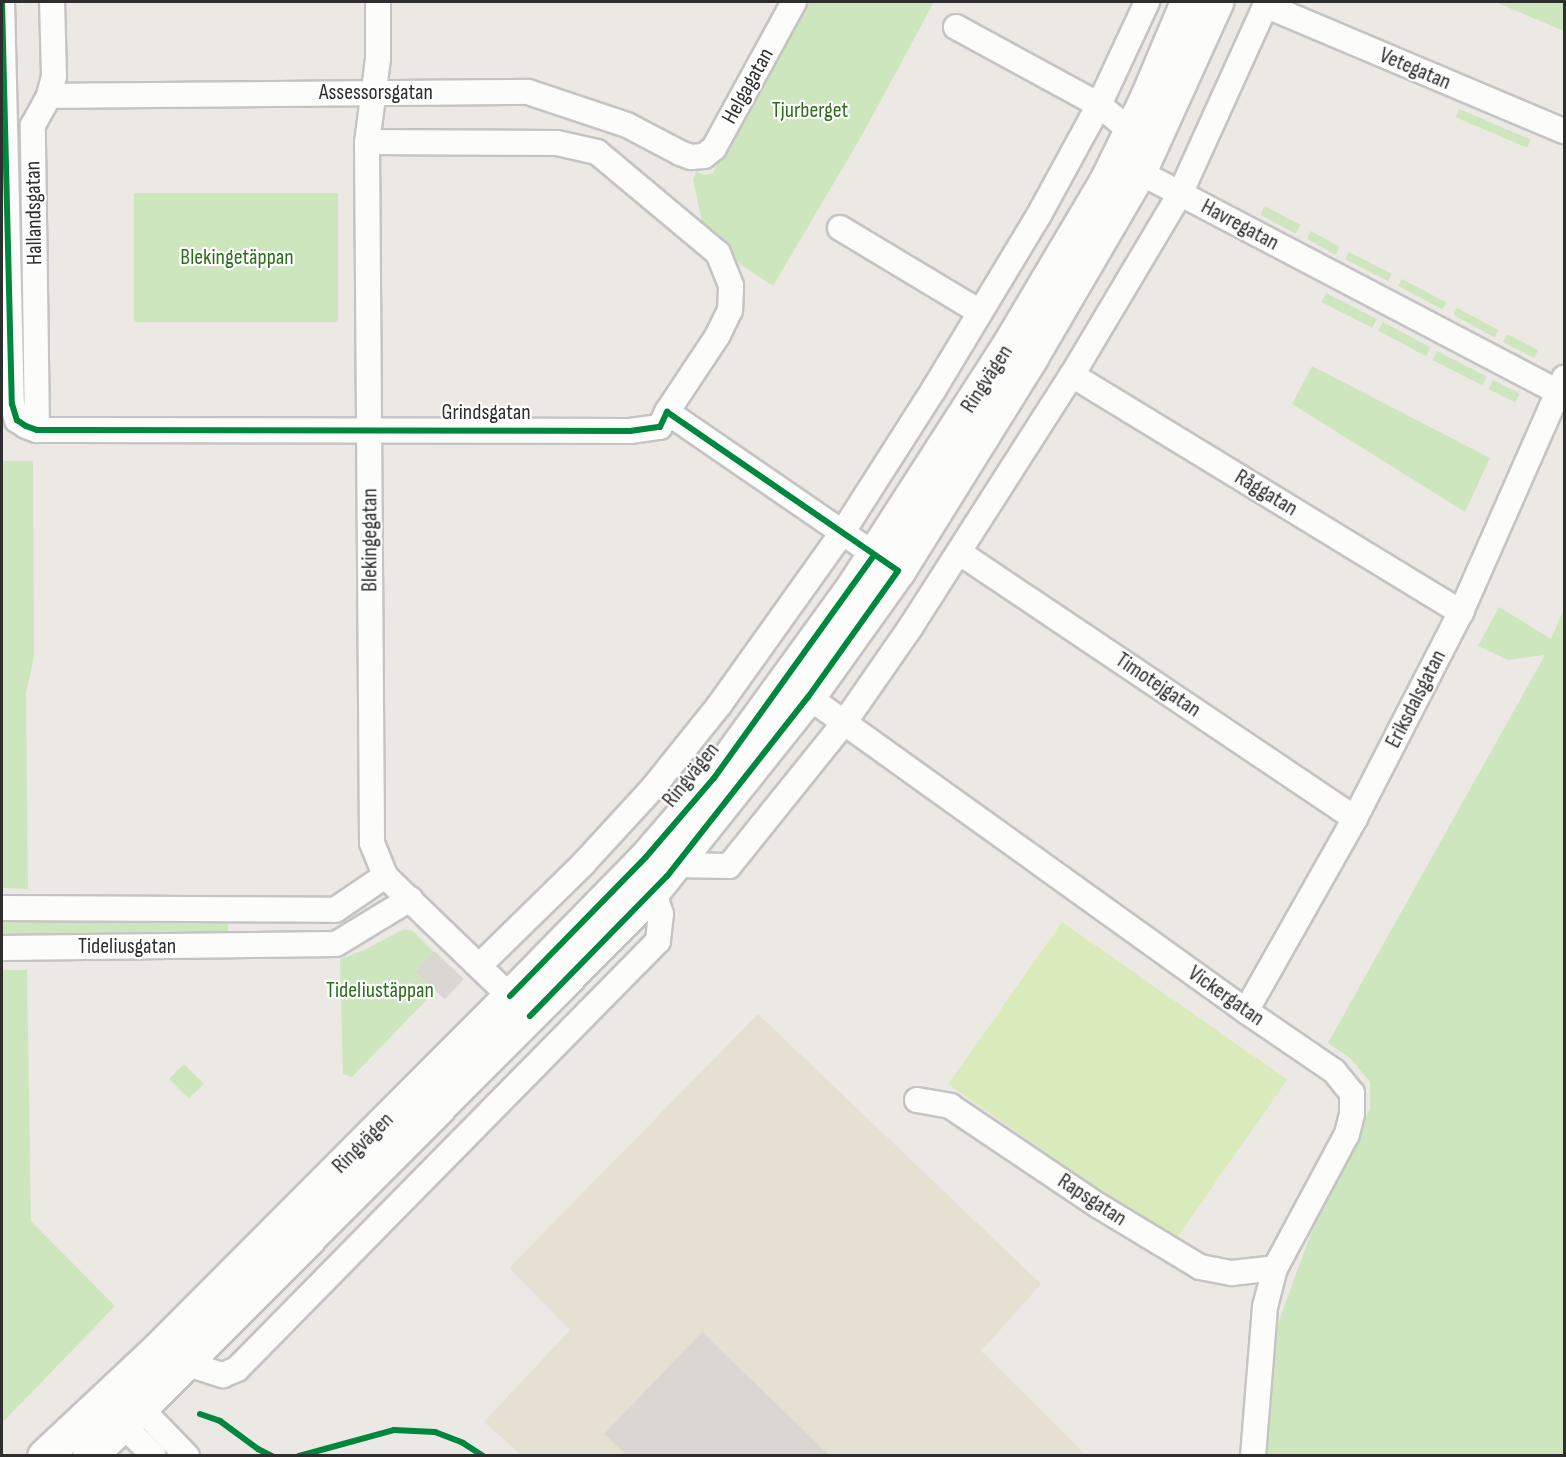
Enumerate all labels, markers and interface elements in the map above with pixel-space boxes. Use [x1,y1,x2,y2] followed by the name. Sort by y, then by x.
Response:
[1375,42,1455,96] street label: Vetegatan
[716,44,780,128] street label: Helgagatan
[319,80,433,106] street label: Assessorsgatan
[772,98,848,124] park label: Tjurberget
[20,161,48,265] street label: Hallandsgatan
[1197,194,1283,256] street label: Havregatan
[180,245,294,271] park label: Blekingetäppan
[955,340,1019,418] street label: Ringvägen
[441,400,531,426] street label: Grindsgatan
[1230,464,1302,522] street label: Råggatan
[357,488,383,592] street label: Blekingegatan
[1380,646,1452,752] street label: Eriksdalsgatan
[1110,647,1206,723] street label: Timotejgatan
[657,737,725,813] street label: Ringvägen
[78,934,176,960] street label: Tideliusgatan
[1183,960,1269,1032] street label: Vickergatan
[326,978,434,1004] park label: Tideliustäppan
[327,1107,399,1179] street label: Ringvägen
[1053,1168,1131,1232] street label: Rapsgatan

